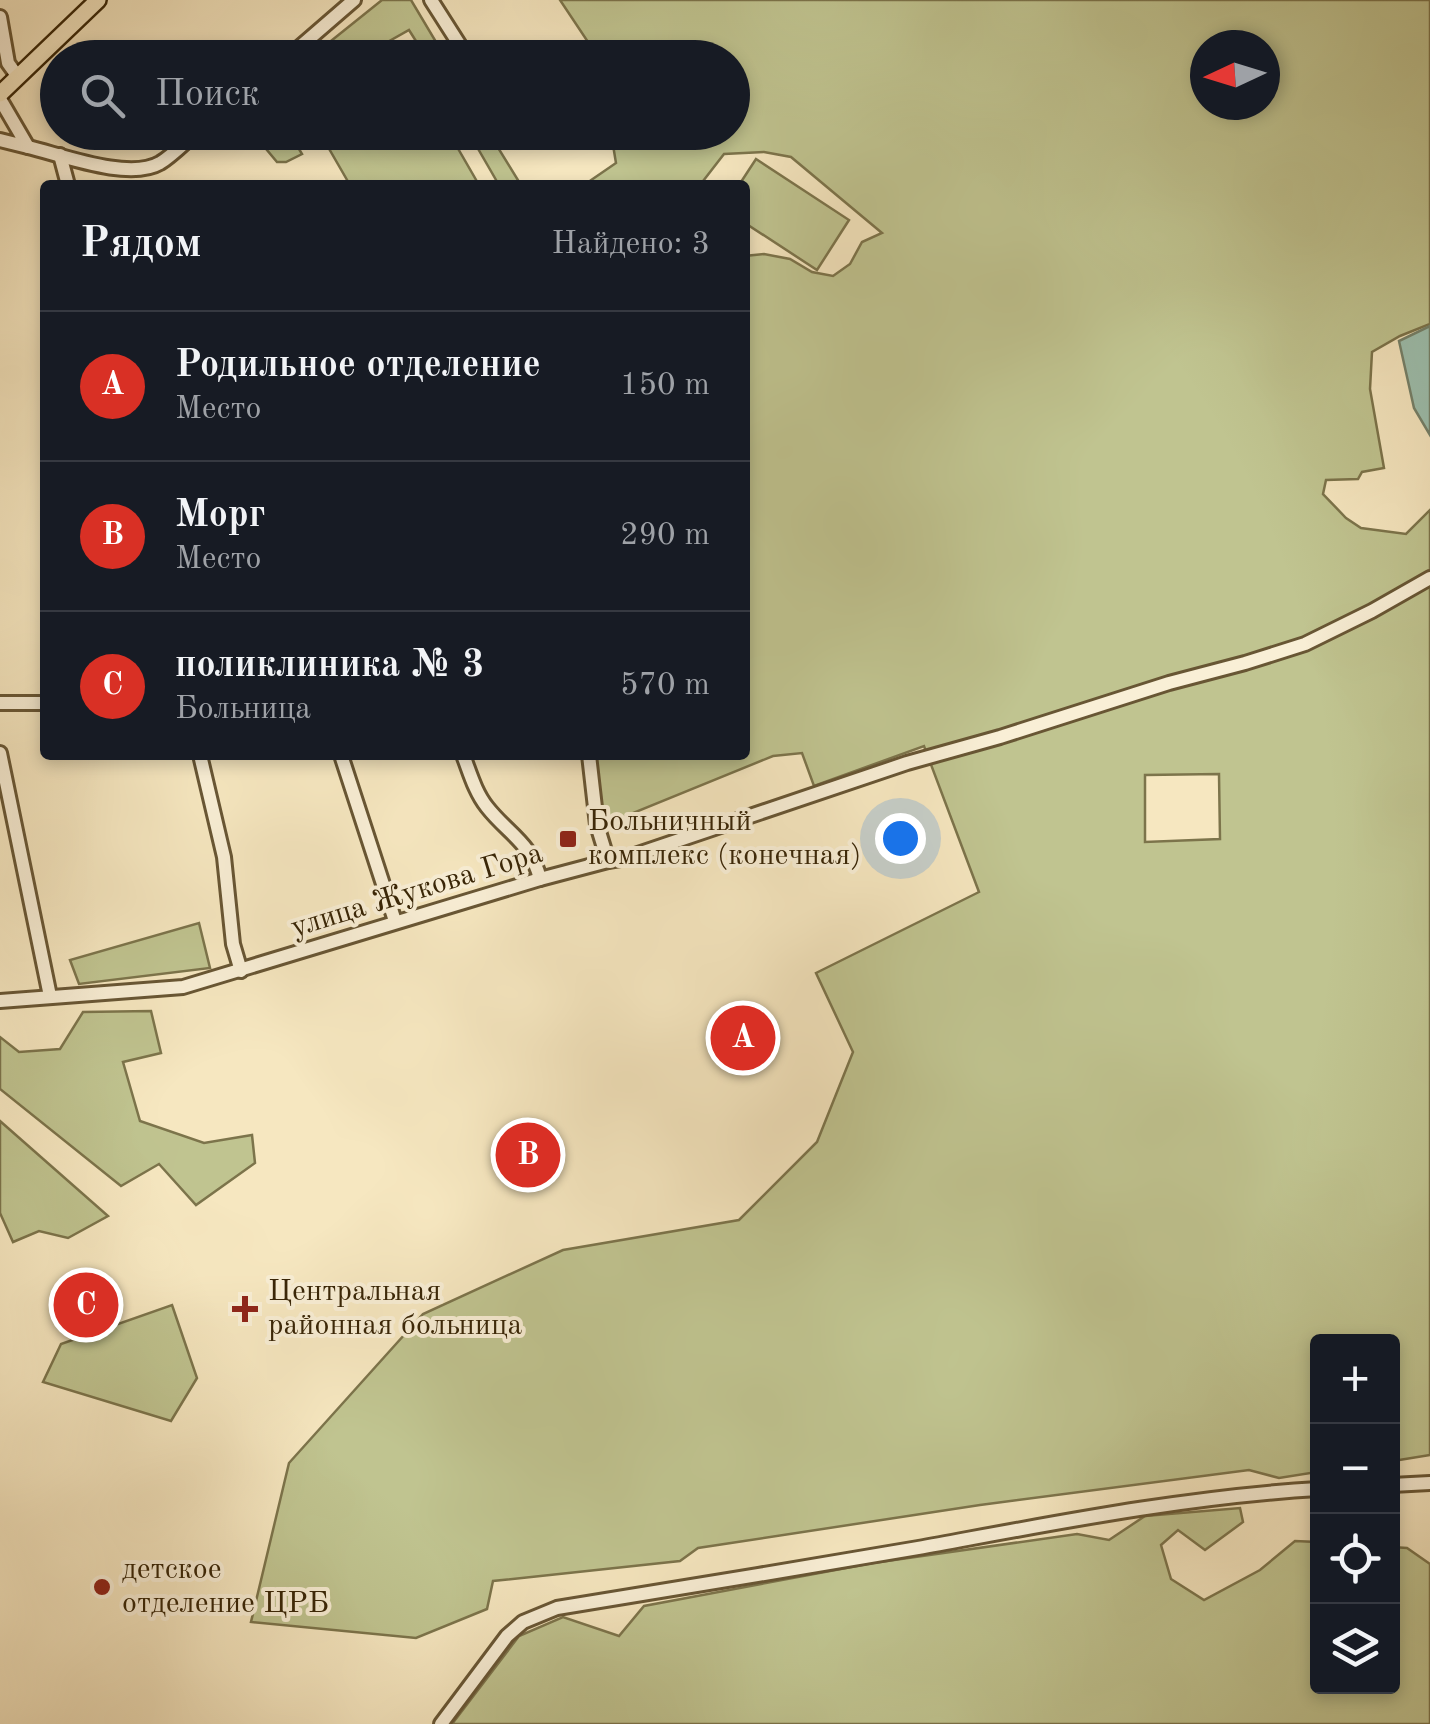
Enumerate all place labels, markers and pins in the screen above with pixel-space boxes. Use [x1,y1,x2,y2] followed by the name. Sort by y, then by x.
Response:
[588,807,861,871] place label: Больничный комплекс (конечная)
[557,828,579,850] marker: Больничный комплекс (конечная)
[710,1000,776,1076] pin: A
[496,1118,560,1192] pin: B
[54,1268,118,1342] pin: C
[268,1277,522,1341] place label: Центральная районная больница
[232,1296,258,1322] marker: Центральная районная больница
[122,1555,329,1619] place label: детское отделение ЦРБ
[91,1576,113,1598] marker: детское отделение ЦРБ

